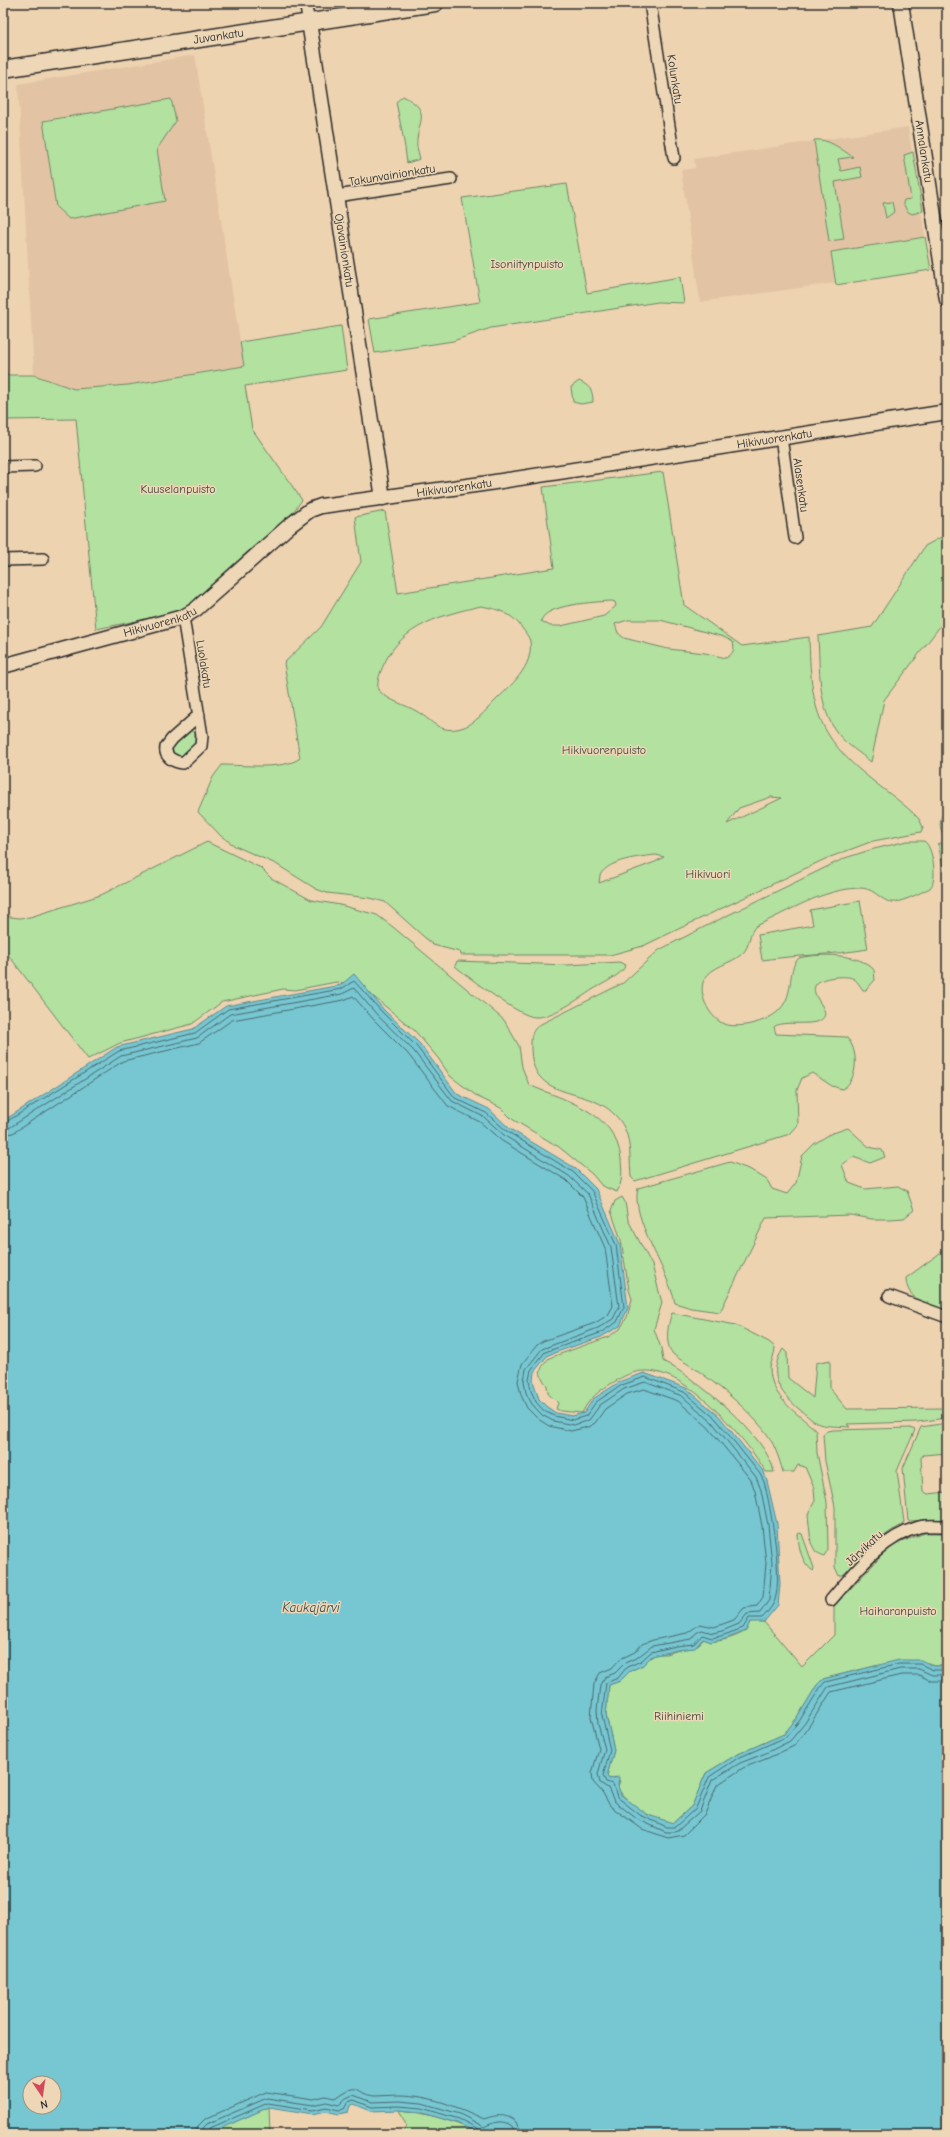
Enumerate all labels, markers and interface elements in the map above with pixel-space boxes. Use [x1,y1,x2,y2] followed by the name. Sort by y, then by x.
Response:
[192,25,245,47] street label: Juvankatu
[664,53,686,105] street label: Kolunkatu
[912,119,936,184] street label: Annalankatu
[348,161,436,189] street label: Takunvainionkatu
[332,213,357,288] street label: Ojavainionkatu
[490,257,564,271] park label: Isoniitynpuisto
[736,426,813,451] street label: Hikivuorenkatu
[790,457,812,513] street label: Alasenkatu
[416,476,493,500] street label: Hikivuorenkatu
[140,482,216,496] park label: Kuuselanpuisto
[122,604,199,640] street label: Hikivuorenkatu
[193,639,215,689] street label: Luolakatu
[562,743,646,757] park label: Hikivuorenpuisto
[686,867,730,881] park label: Hikivuori
[843,1527,885,1569] street label: Järvikatu
[282,1600,341,1615] water label: Kaukajärvi
[859,1604,937,1618] park label: Haiharanpuisto
[654,1709,704,1723] park label: Riihiniemi
[22,2075,62,2115] north arrow
[39,2097,49,2111] text: N

